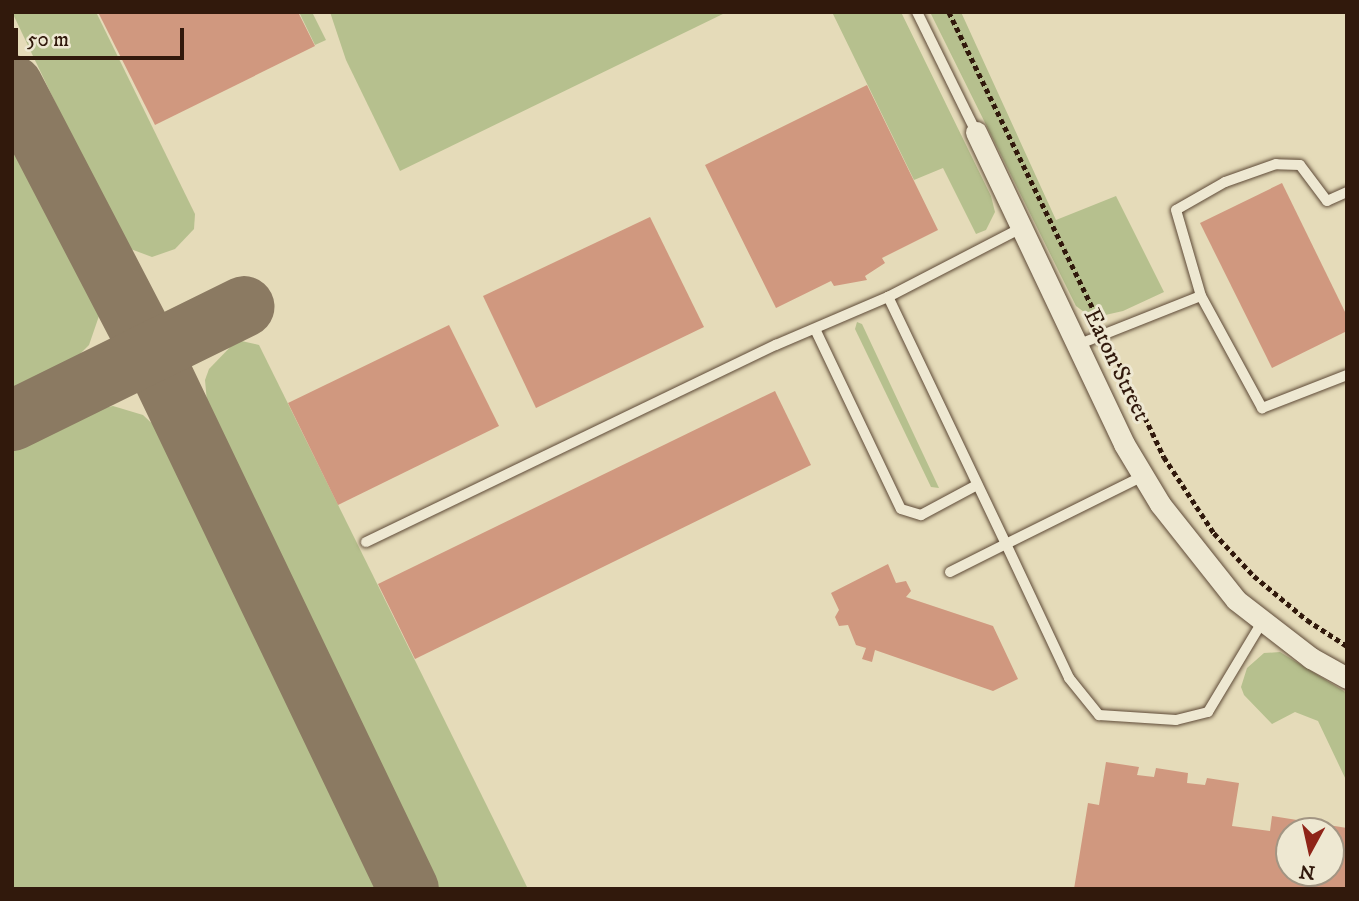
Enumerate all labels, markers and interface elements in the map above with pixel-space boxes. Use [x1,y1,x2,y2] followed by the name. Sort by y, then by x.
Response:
[18,14,187,58] scale bar
[27,27,69,53] text: 50 m
[1077,304,1155,426] street label: Eaton Street
[1275,817,1345,887] north arrow
[1298,859,1317,884] text: N

